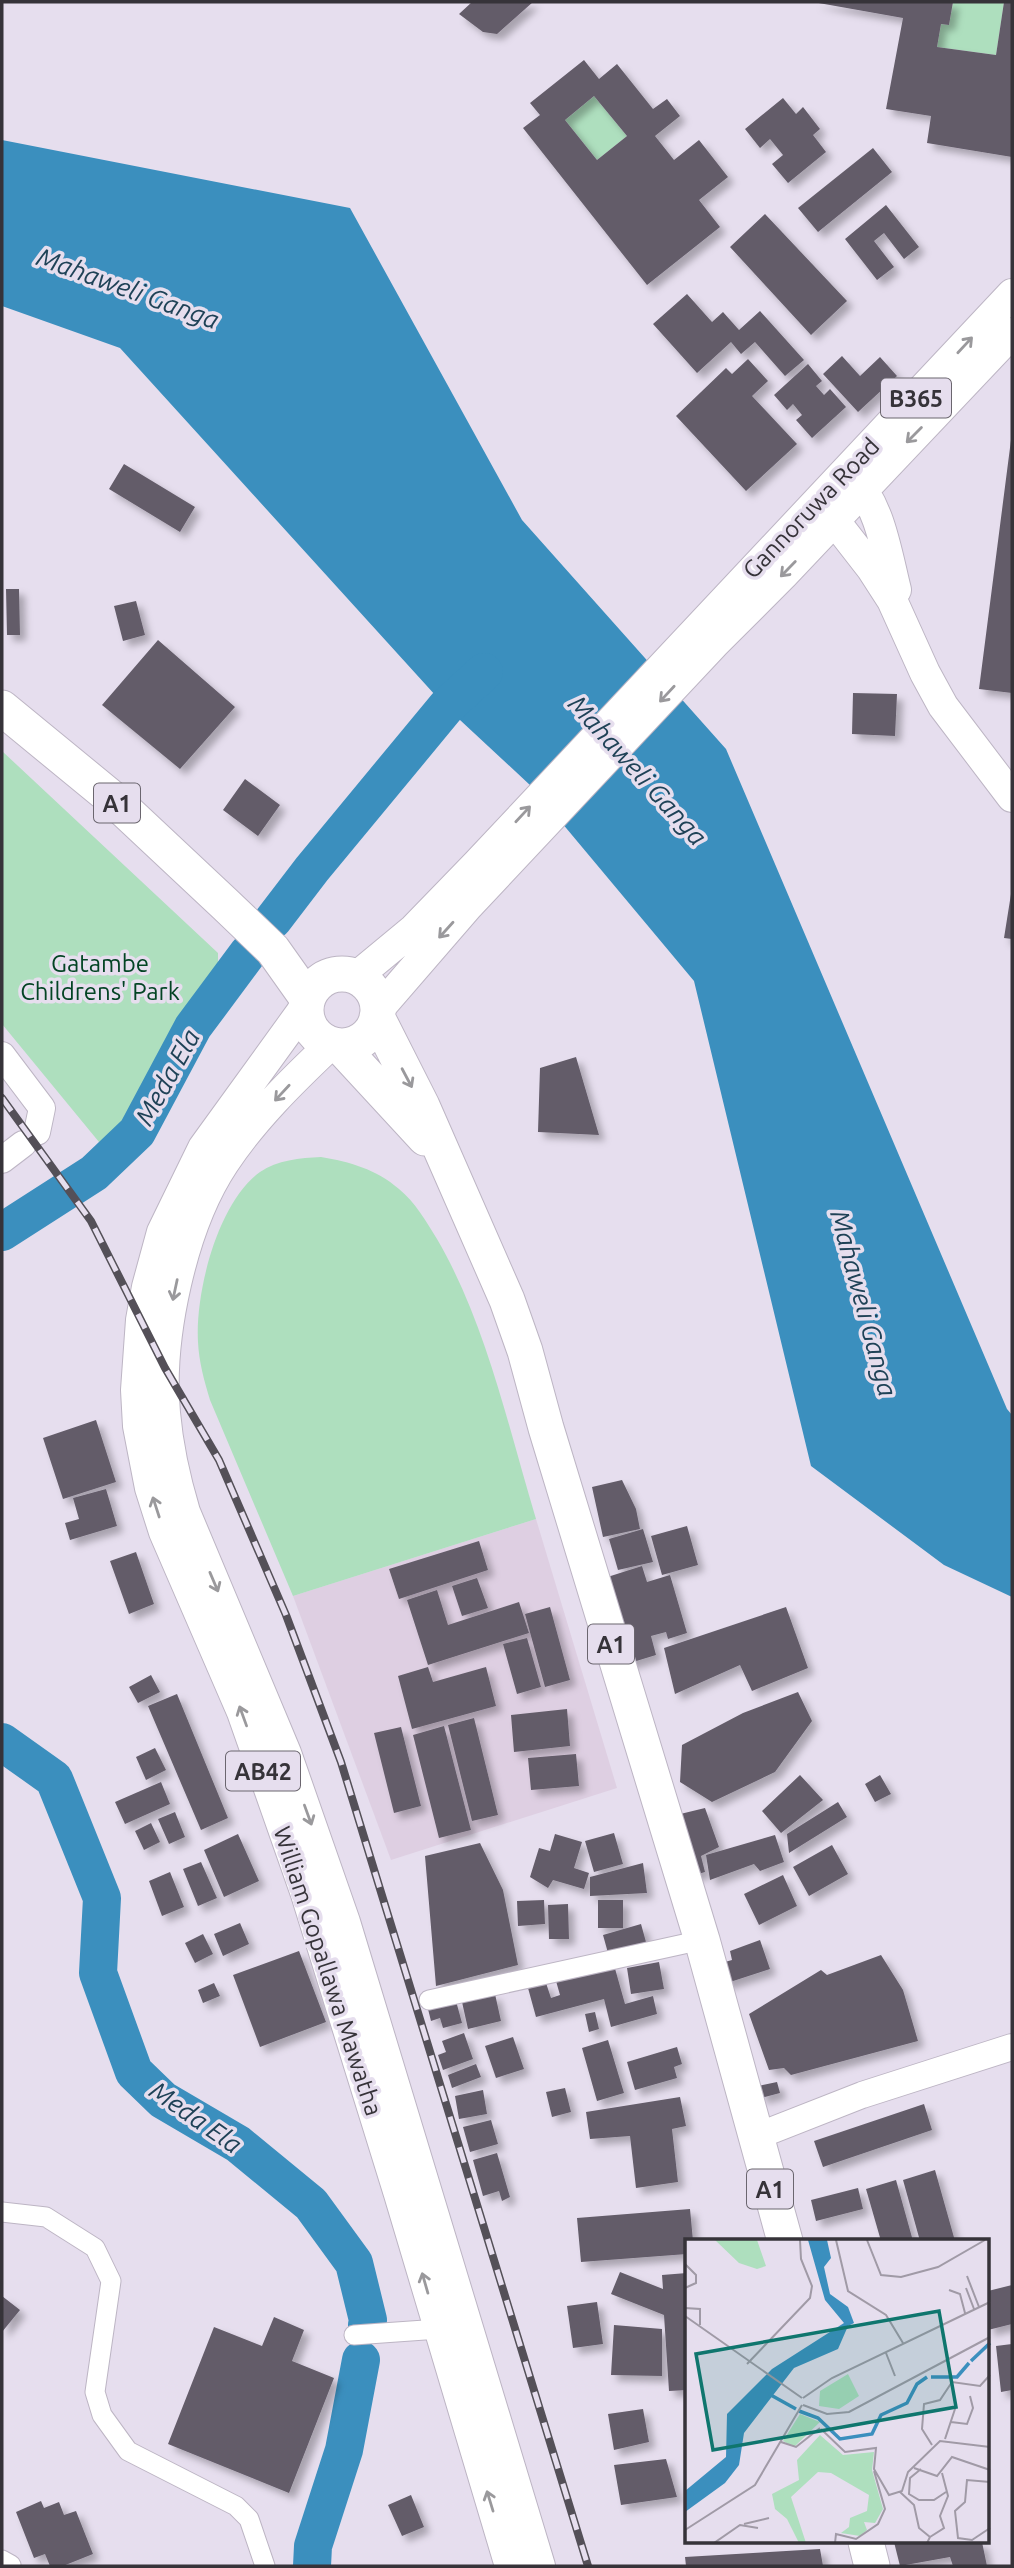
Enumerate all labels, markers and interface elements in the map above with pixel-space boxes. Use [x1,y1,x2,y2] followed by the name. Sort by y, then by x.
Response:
[33,242,223,334] water label: Mahaweli Ganga
[957,337,974,354] one-way arrow
[881,378,951,418] road number: B365
[906,426,923,443] one-way arrow
[737,432,885,584] street label: Gannoruwa Road
[780,560,797,577] one-way arrow
[659,685,675,703] one-way arrow
[563,689,713,851] water label: Mahaweli Ganga
[94,783,140,822] road number: A1
[515,805,531,823] one-way arrow
[438,921,455,938] one-way arrow
[20,950,180,1005] park label: Gatambe Childrens' Park
[129,1024,205,1130] water label: Meda Ela
[401,1067,414,1088] one-way arrow
[273,1084,290,1101] one-way arrow
[825,1207,903,1399] water label: Mahaweli Ganga
[168,1278,182,1301] one-way arrow
[149,1496,161,1518] one-way arrow
[208,1570,221,1592] one-way arrow
[588,1624,634,1664] road number: A1
[236,1706,249,1728] one-way arrow
[226,1752,300,1790] road number: AB42
[303,1804,315,1826] one-way arrow
[268,1823,388,2119] street label: William Gopallawa Mawatha
[145,2075,247,2159] water label: Meda Ela
[747,2170,793,2208] road number: A1
[685,2239,990,2544] inset map
[418,2272,431,2294] one-way arrow
[483,2490,496,2512] one-way arrow

